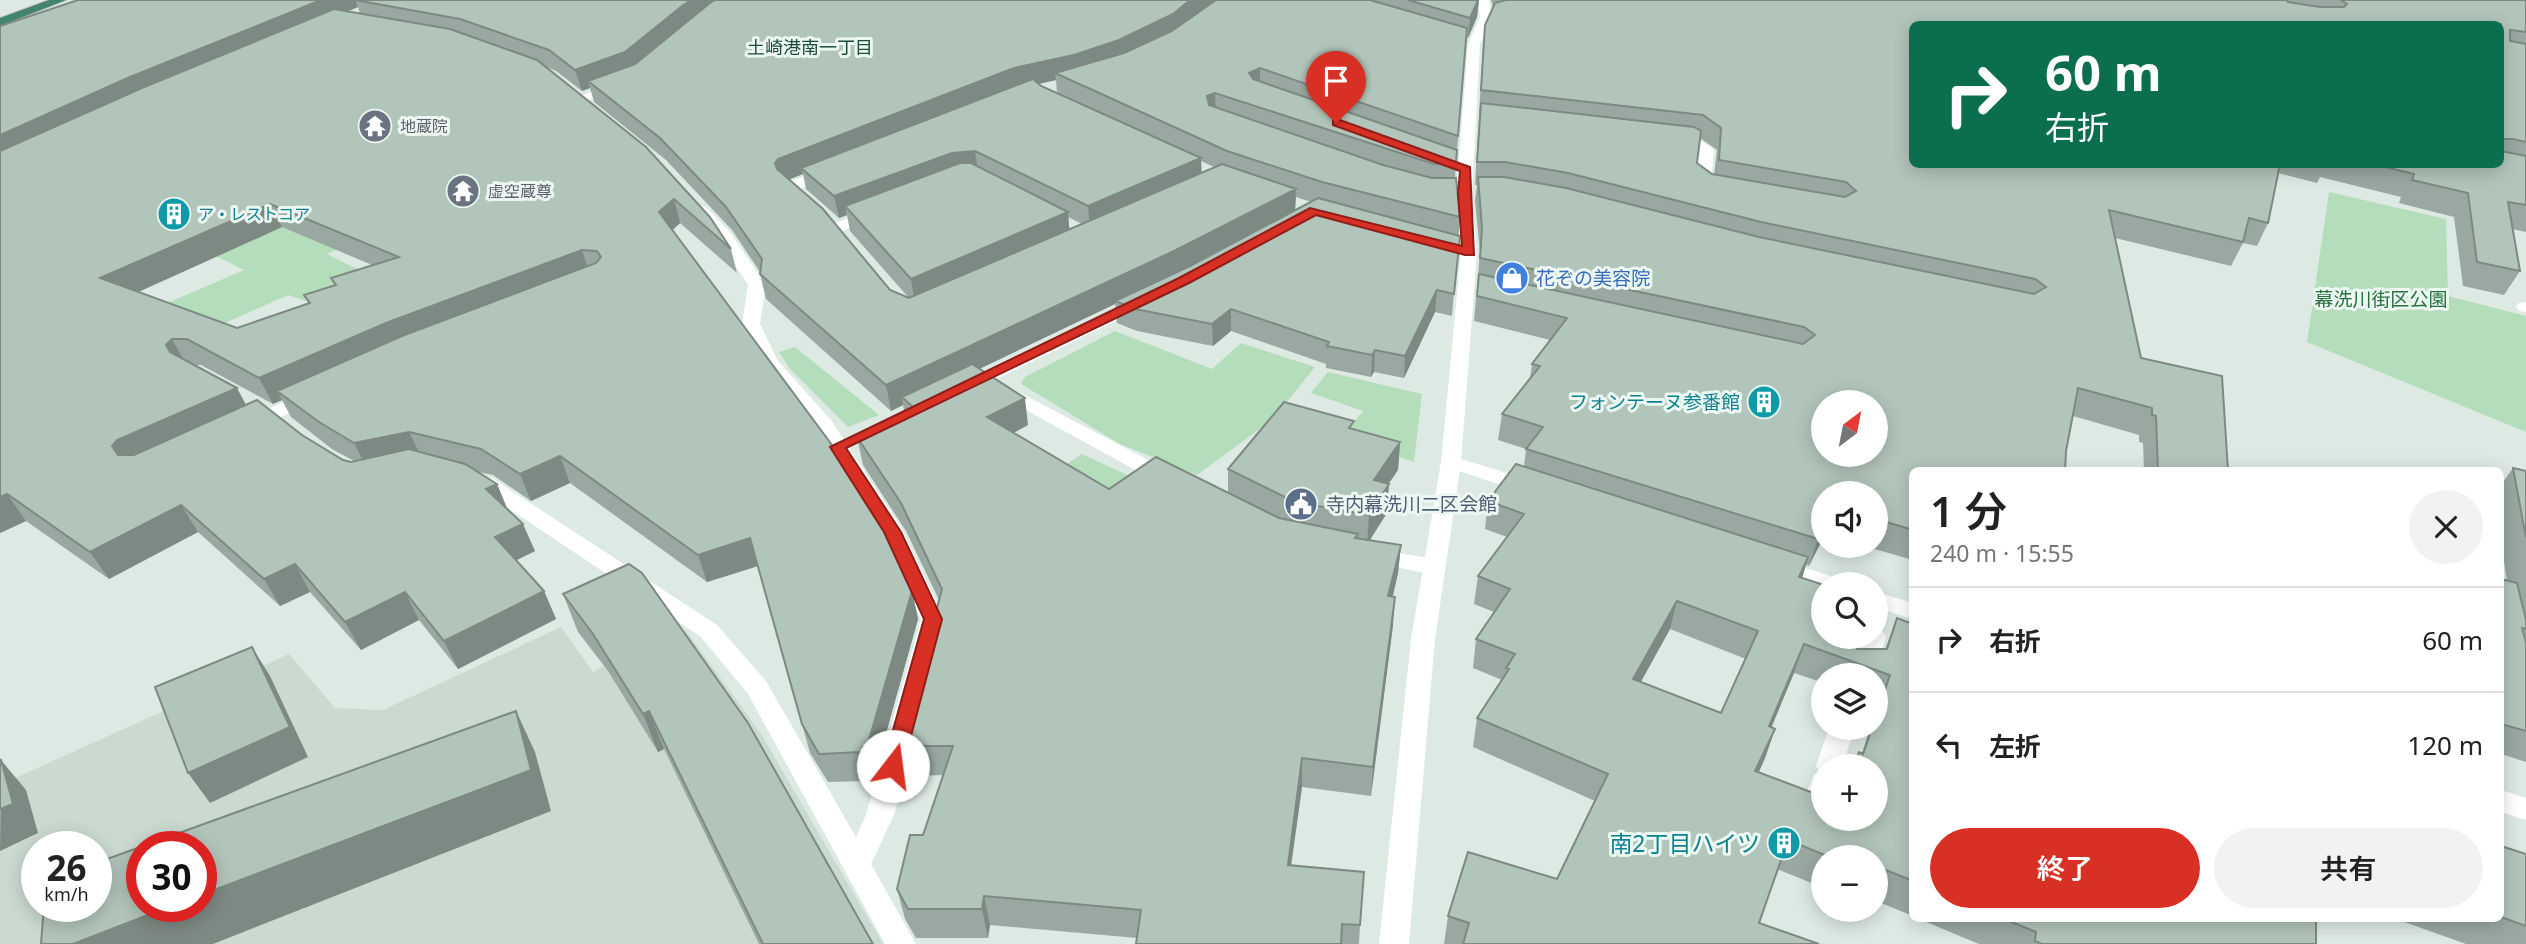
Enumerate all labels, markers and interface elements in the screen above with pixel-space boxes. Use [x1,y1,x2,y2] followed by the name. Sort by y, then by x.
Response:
[747,35,873,59] district label: 土崎港南一丁目
[2045,39,2162,105] text: 60 m
[1930,49,2021,140] icon: right
[1306,51,1366,123] pin
[1317,62,1355,100] icon: arrive
[2045,105,2109,148] text: 右折
[356,107,394,145] temple icon: 地蔵院
[400,115,448,137] place label: 地蔵院
[444,172,482,210] temple icon: 虚空蔵尊
[488,180,552,202] place label: 虚空蔵尊
[155,195,193,233] building icon: ア・レストコア
[198,203,310,225] place label: ア・レストコア
[1493,259,1531,297] shop icon: 花ぞの美容院
[1536,265,1650,291] place label: 花ぞの美容院
[2314,286,2448,312] park label: 幕洗川街区公園
[1745,383,1783,421] building icon: フォンテーヌ参番館
[1569,389,1740,415] place label: フォンテーヌ参番館
[1811,390,1888,467] north arrow
[1811,390,1888,922] map controls
[1811,481,1888,558] button: sound
[1930,482,2007,539] text: 1 分
[1282,485,1320,523] public building icon: 寺内幕洗川二区会館
[2409,490,2483,564] button: close
[1326,491,1497,517] place label: 寺内幕洗川二区会館
[1930,537,2074,569] text: 240 m · 15:55
[1811,572,1888,649] button: search
[1930,621,1968,659] icon: right
[2422,622,2483,658] text: 60 m
[1989,623,2041,659] text: 右折
[1811,663,1888,740] button: layers
[1930,726,1968,764] icon: left
[2407,727,2483,763] text: 120 m
[1989,728,2041,764] text: 左折
[856,729,930,803] position arrow
[1811,754,1888,831] button: +
[1765,824,1803,862] building icon: 南2丁目ハイツ
[1609,827,1760,859] place label: 南2丁目ハイツ
[1930,828,2200,908] button: 終了
[2214,828,2483,908] button: 共有
[126,831,217,922] speed limit sign: 30
[46,844,87,891] text: 26
[1811,845,1888,922] button: −
[44,882,89,906] text: km/h

